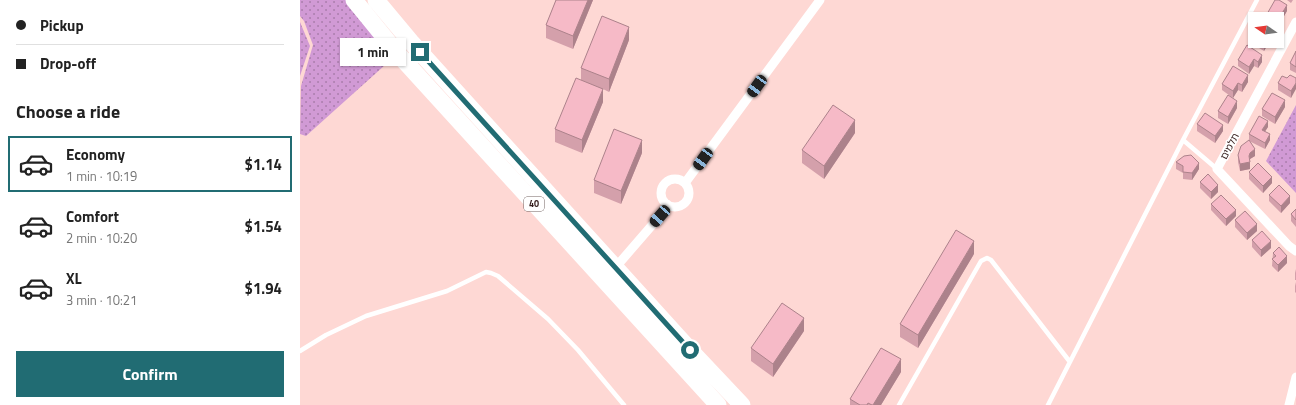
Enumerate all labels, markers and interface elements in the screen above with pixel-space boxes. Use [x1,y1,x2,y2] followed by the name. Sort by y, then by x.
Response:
[1248,12,1284,48] north arrow
[1248,12,1284,48] map controls
[40,14,84,37] text: Pickup
[340,38,406,66] callout: 1 min
[357,42,389,62] text: 1 min
[411,43,429,61] route end
[40,52,96,75] text: Drop-off
[745,73,769,99] car
[16,98,120,125] text: Choose a ride
[1216,130,1243,162] street label: תלמים
[66,143,125,166] text: Economy
[18,146,54,182] icon: car
[691,146,715,172] car
[245,153,282,176] text: $1.14
[66,166,137,186] text: 1 min · 10:19
[524,197,544,211] road number: 40
[648,203,672,229] car
[66,205,119,228] text: Comfort
[18,208,54,244] icon: car
[245,215,282,238] text: $1.54
[66,228,137,248] text: 2 min · 10:20
[66,267,82,290] text: XL
[18,270,54,306] icon: car
[245,277,282,300] text: $1.94
[66,290,137,310] text: 3 min · 10:21
[681,341,699,359] route start
[16,351,284,397] button: Confirm

